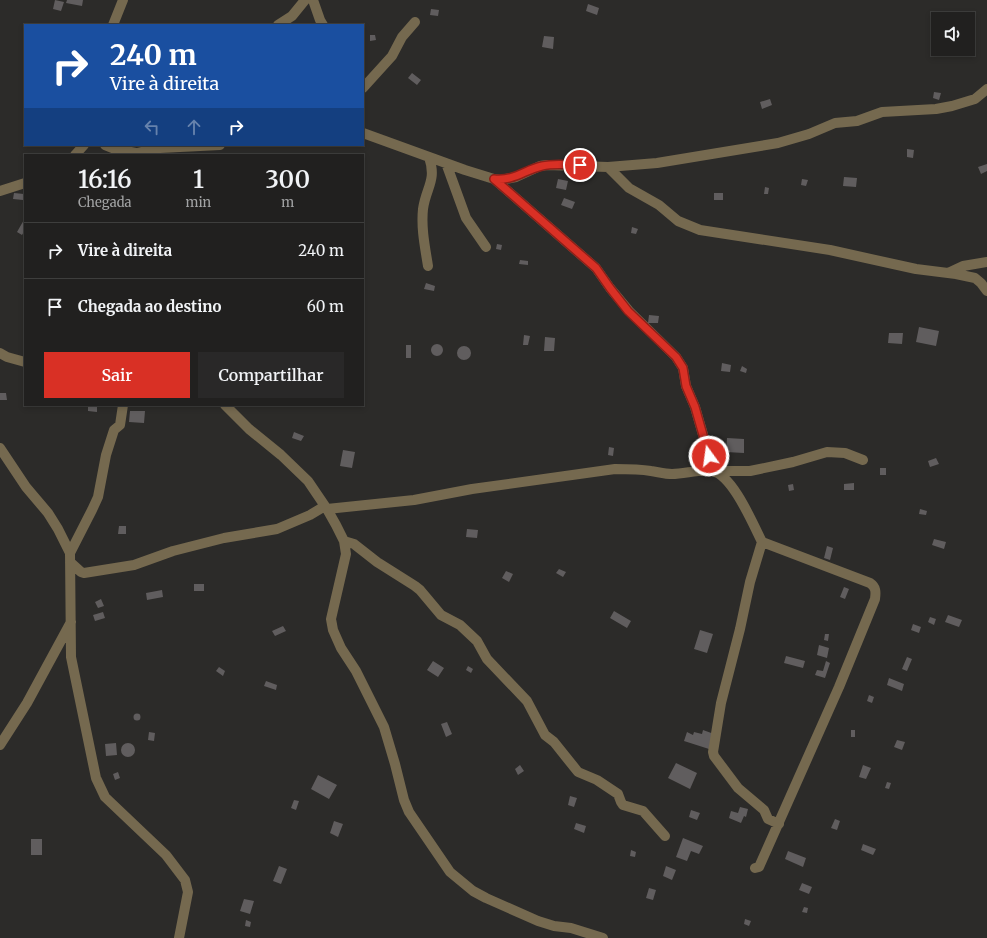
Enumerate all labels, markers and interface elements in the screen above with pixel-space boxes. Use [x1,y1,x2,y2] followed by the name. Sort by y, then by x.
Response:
[931,12,975,56] map controls
[931,12,975,56] button: sound
[110,37,197,73] text: 240 m
[44,40,96,92] icon: right
[110,72,219,95] text: Vire à direita
[141,116,163,138] icon: left
[183,116,205,138] icon: ahead
[225,116,247,138] icon: right
[563,148,597,182] pin
[569,154,591,176] icon: arrive
[78,164,132,195] text: 16:16
[193,164,204,195] text: 1
[265,164,310,195] text: 300
[78,194,132,211] text: Chegada
[186,194,211,211] text: min
[281,194,294,211] text: m
[44,240,66,262] icon: right
[78,241,172,260] text: Vire à direita
[298,241,344,260] text: 240 m
[44,296,66,318] icon: arrive
[78,297,221,316] text: Chegada ao destino
[307,297,344,316] text: 60 m
[44,352,190,398] button: Sair
[198,352,344,398] button: Compartilhar
[688,435,730,477] position arrow

